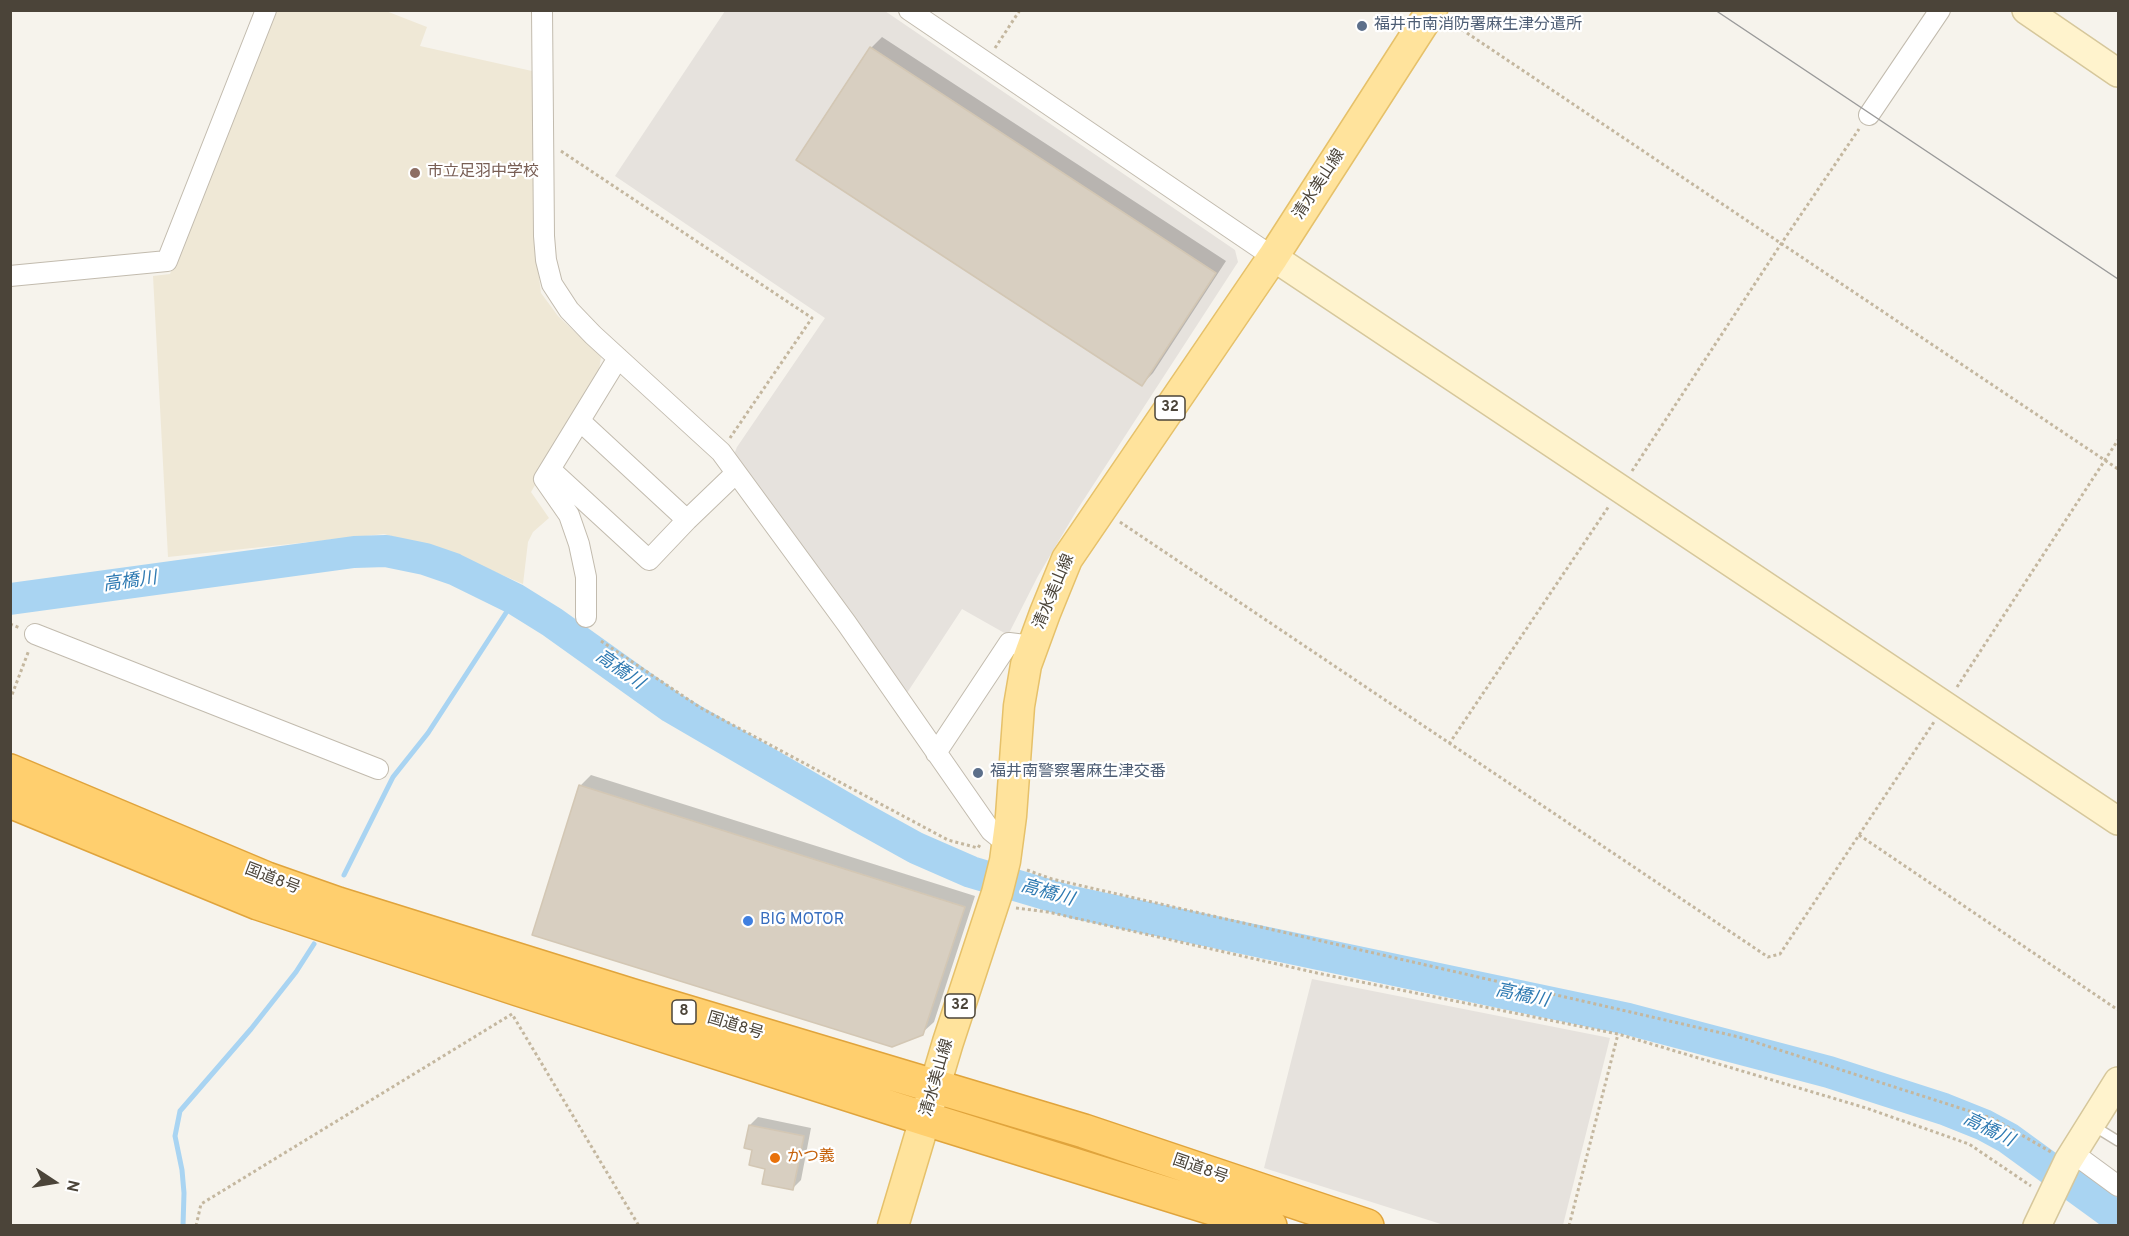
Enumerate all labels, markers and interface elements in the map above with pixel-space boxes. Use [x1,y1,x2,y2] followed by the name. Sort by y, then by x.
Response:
[1374,16,1582,36] place label: 福井市南消防署麻生津分遣所
[1355,19,1369,33] marker: 福井市南消防署麻生津分遣所
[1290,146,1350,224] street label: 清水美山線
[427,163,539,183] place label: 市立足羽中学校
[408,166,422,180] marker: 市立足羽中学校
[1155,396,1185,420] road number: 32
[1031,551,1079,633] street label: 清水美山線
[102,569,158,597] water label: 高橋川
[591,647,647,695] water label: 高橋川
[990,763,1166,783] place label: 福井南警察署麻生津交番
[971,766,985,780] marker: 福井南警察署麻生津交番
[242,861,302,899] street label: 国道8号
[1018,876,1076,912] water label: 高橋川
[760,911,844,931] place label: BIG MOTOR
[741,914,755,928] marker: BIG MOTOR
[1493,981,1551,1013] water label: 高橋川
[945,994,975,1018] road number: 32
[672,1000,696,1024] road number: 8
[705,1009,765,1045] street label: 国道8号
[918,1037,958,1119] street label: 清水美山線
[1959,1109,2017,1153] water label: 高橋川
[787,1148,835,1168] place label: かつ義
[768,1151,782,1165] marker: かつ義
[24,1152,84,1212] north arrow
[1170,1152,1230,1188] street label: 国道8号
[61,1178,83,1193] text: N

